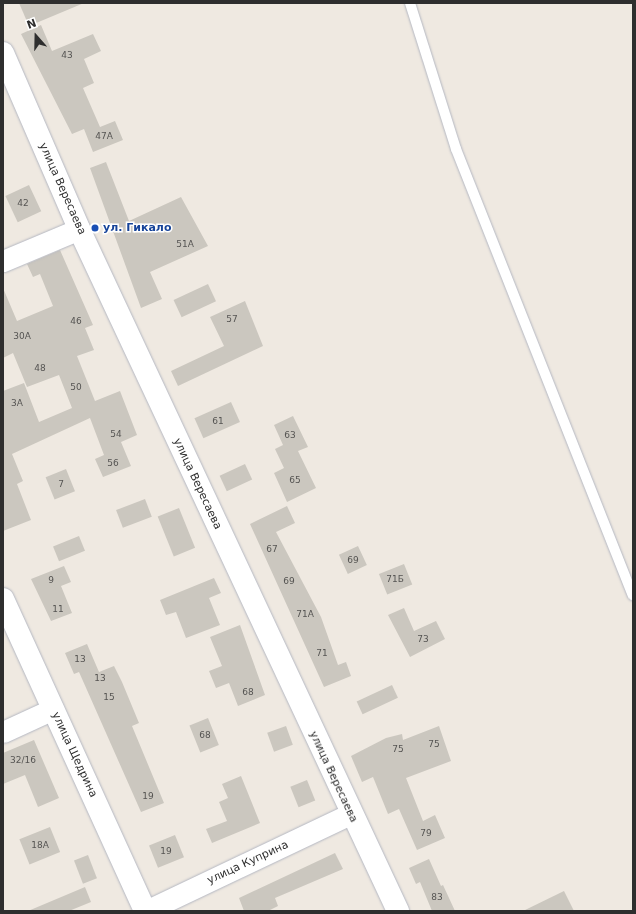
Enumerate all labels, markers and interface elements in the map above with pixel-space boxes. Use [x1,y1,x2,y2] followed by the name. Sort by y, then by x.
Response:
[16,16,56,56] north arrow
[25,17,38,32] text: N
[61,50,73,60] house number: 43
[95,131,113,141] house number: 47А
[36,141,88,237] street label: улица Вересаева
[17,198,29,208] house number: 42
[103,221,171,235] place label: ул. Гикало
[90,223,100,233] marker: ул. Гикало
[176,239,194,249] house number: 51А
[226,314,238,324] house number: 57
[70,316,82,326] house number: 46
[13,331,31,341] house number: 30А
[34,363,46,373] house number: 48
[70,382,82,392] house number: 50
[11,398,23,408] house number: 3А
[212,416,224,426] house number: 61
[110,429,122,439] house number: 54
[284,430,296,440] house number: 63
[170,436,224,532] street label: улица Вересаева
[107,458,119,468] house number: 56
[289,475,301,485] house number: 65
[58,479,64,489] house number: 7
[266,544,278,554] house number: 67
[347,555,359,565] house number: 69
[386,574,404,584] house number: 71Б
[48,575,54,585] house number: 9
[283,576,295,586] house number: 69
[52,604,64,614] house number: 11
[296,609,314,619] house number: 71А
[417,634,429,644] house number: 73
[316,648,328,658] house number: 71
[74,654,86,664] house number: 13
[94,673,106,683] house number: 13
[242,687,254,697] house number: 68
[103,692,115,702] house number: 15
[48,710,100,800] street label: улица Щедрина
[306,729,360,825] street label: улица Вересаева
[199,730,211,740] house number: 68
[428,739,440,749] house number: 75
[392,744,404,754] house number: 75
[10,755,36,765] house number: 32/16
[142,791,154,801] house number: 19
[420,828,432,838] house number: 79
[205,838,291,888] street label: улица Куприна
[31,840,49,850] house number: 18А
[160,846,172,856] house number: 19
[431,892,443,902] house number: 83

